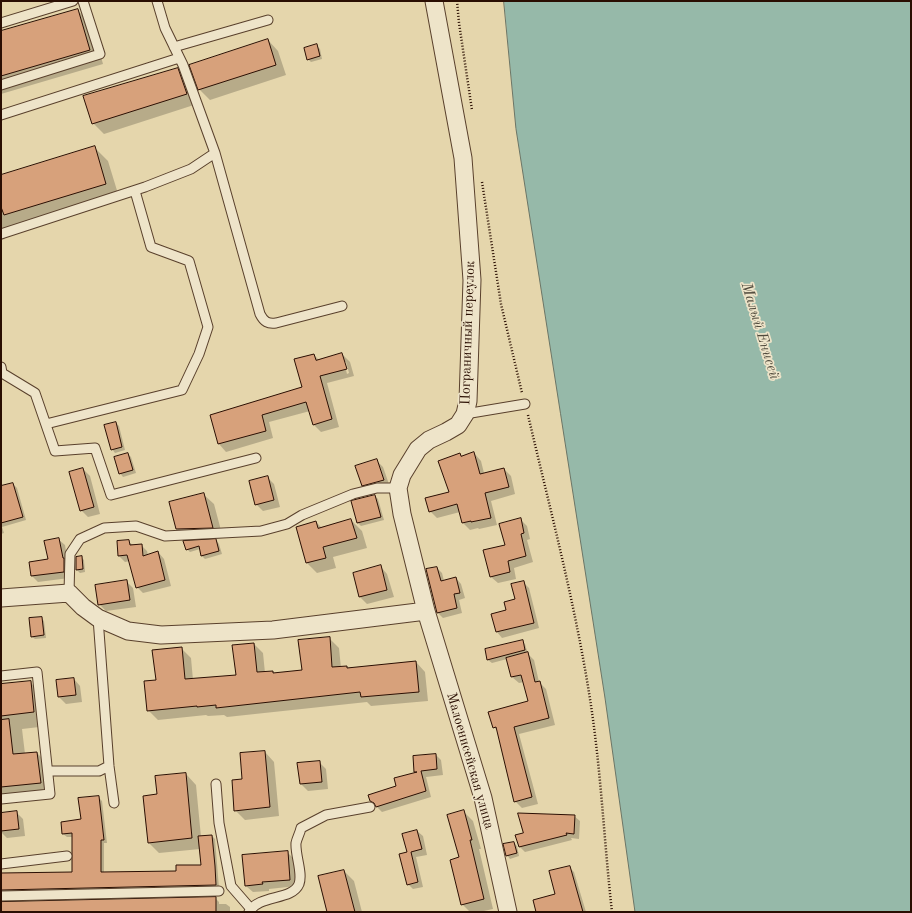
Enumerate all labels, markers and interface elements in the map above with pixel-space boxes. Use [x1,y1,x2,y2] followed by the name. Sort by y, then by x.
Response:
[457,261,479,405] street label: Пограничный переулок
[737,280,783,382] water label: Малый Енисей
[442,691,498,831] street label: Малоенисейская улица

